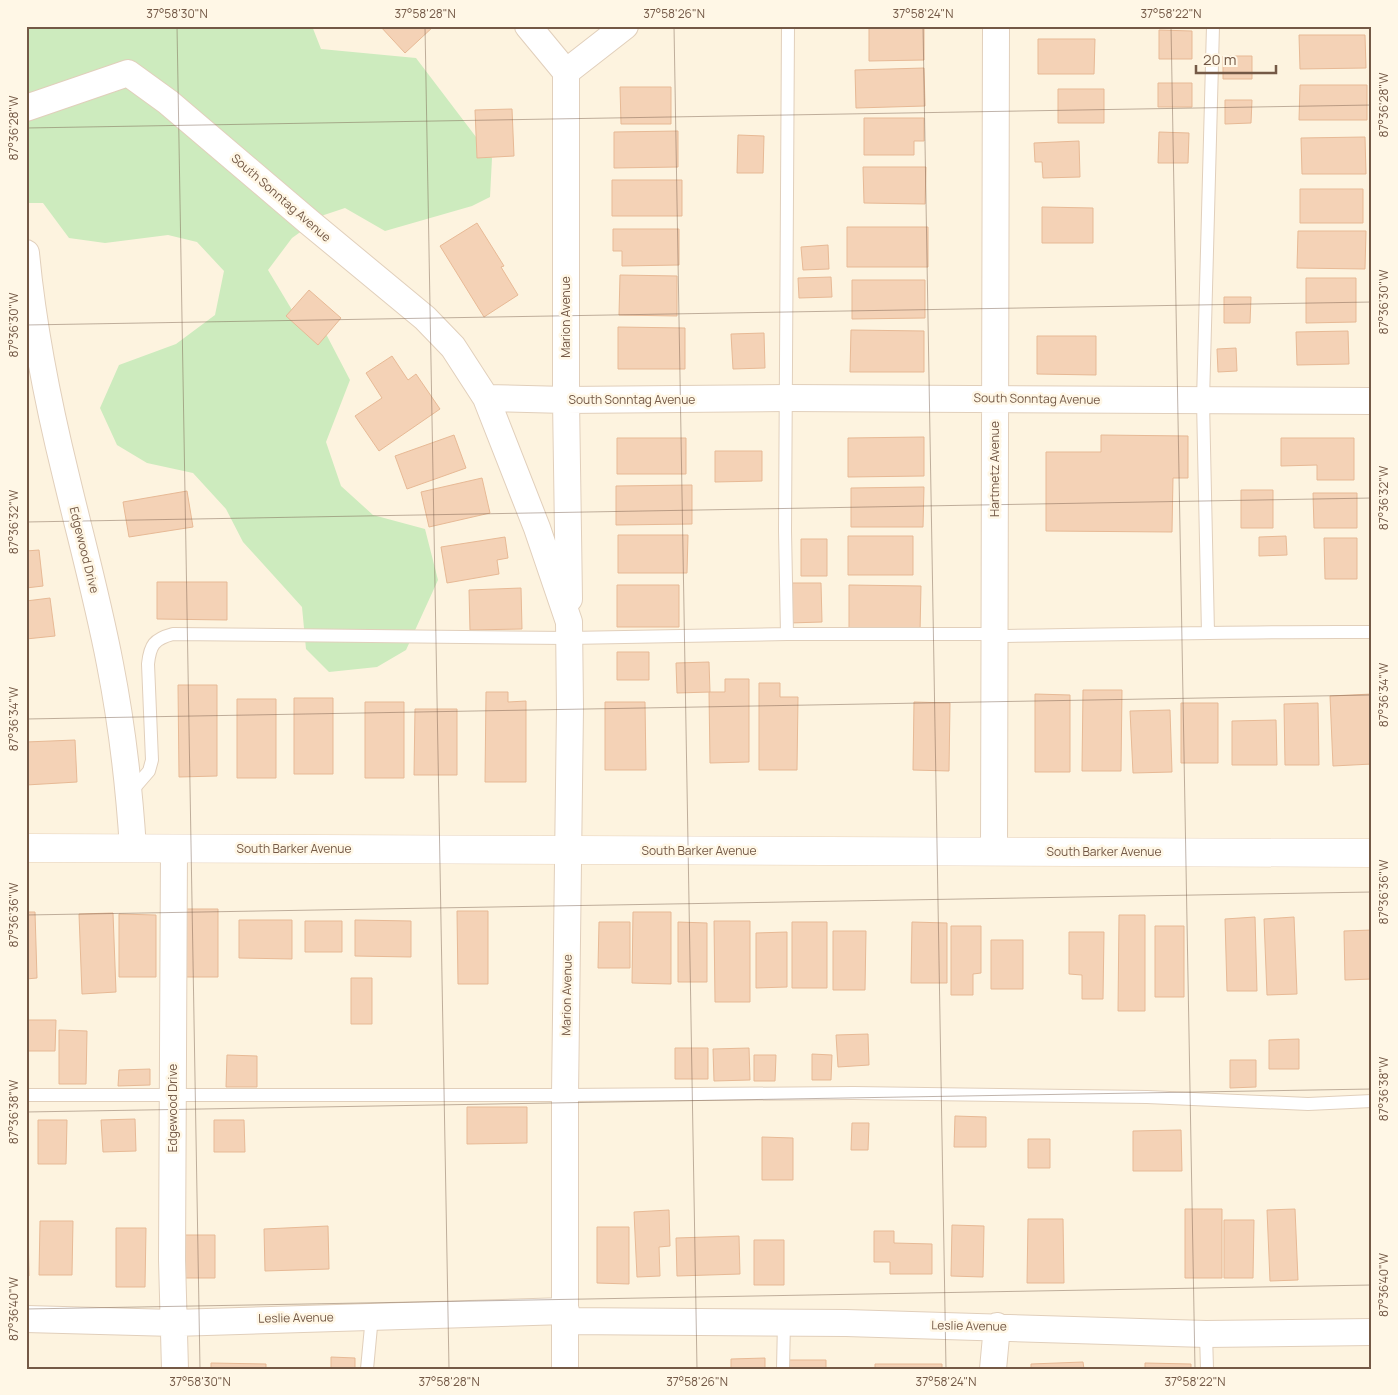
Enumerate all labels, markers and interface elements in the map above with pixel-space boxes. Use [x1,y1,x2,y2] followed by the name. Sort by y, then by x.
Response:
[146,5,208,22] text: 37°58'30"N
[394,5,456,22] text: 37°58'28"N
[643,5,705,22] text: 37°58'26"N
[893,5,953,22] text: 37°58'24"N
[1140,5,1202,22] text: 37°58'22"N
[1196,42,1276,74] scale bar
[1203,49,1236,70] text: 20 m
[1375,72,1392,137] text: 87°36'28"W
[5,95,22,160] text: 87°36'28"W
[228,150,335,246] street label: South Sonntag Avenue
[1375,269,1392,334] text: 87°36'30"W
[557,276,574,358] street label: Marion Avenue
[5,292,22,357] text: 87°36'30"W
[973,389,1101,408] street label: South Sonntag Avenue
[569,391,695,408] street label: South Sonntag Avenue
[986,421,1003,517] street label: Hartmetz Avenue
[1375,465,1392,530] text: 87°36'32"W
[5,489,22,554] text: 87°36'32"W
[66,505,103,595] street label: Edgewood Drive
[1375,662,1392,727] text: 87°36'34"W
[5,686,22,751] text: 87°36'34"W
[237,840,351,857] street label: South Barker Avenue
[642,842,756,859] street label: South Barker Avenue
[1047,843,1161,860] street label: South Barker Avenue
[1375,859,1392,925] text: 87°36'36"W
[5,882,22,948] text: 87°36'36"W
[557,954,576,1036] street label: Marion Avenue
[1375,1056,1392,1121] text: 87°36'38"W
[164,1064,181,1152] street label: Edgewood Drive
[5,1079,22,1144] text: 87°36'38"W
[1375,1252,1392,1317] text: 87°36'40"W
[5,1276,22,1341] text: 87°36'40"W
[258,1308,334,1327] street label: Leslie Avenue
[931,1316,1007,1335] street label: Leslie Avenue
[169,1373,231,1390] text: 37°58'30"N
[418,1373,480,1390] text: 37°58'28"N
[666,1373,728,1390] text: 37°58'26"N
[916,1373,976,1390] text: 37°58'24"N
[1164,1373,1226,1390] text: 37°58'22"N

